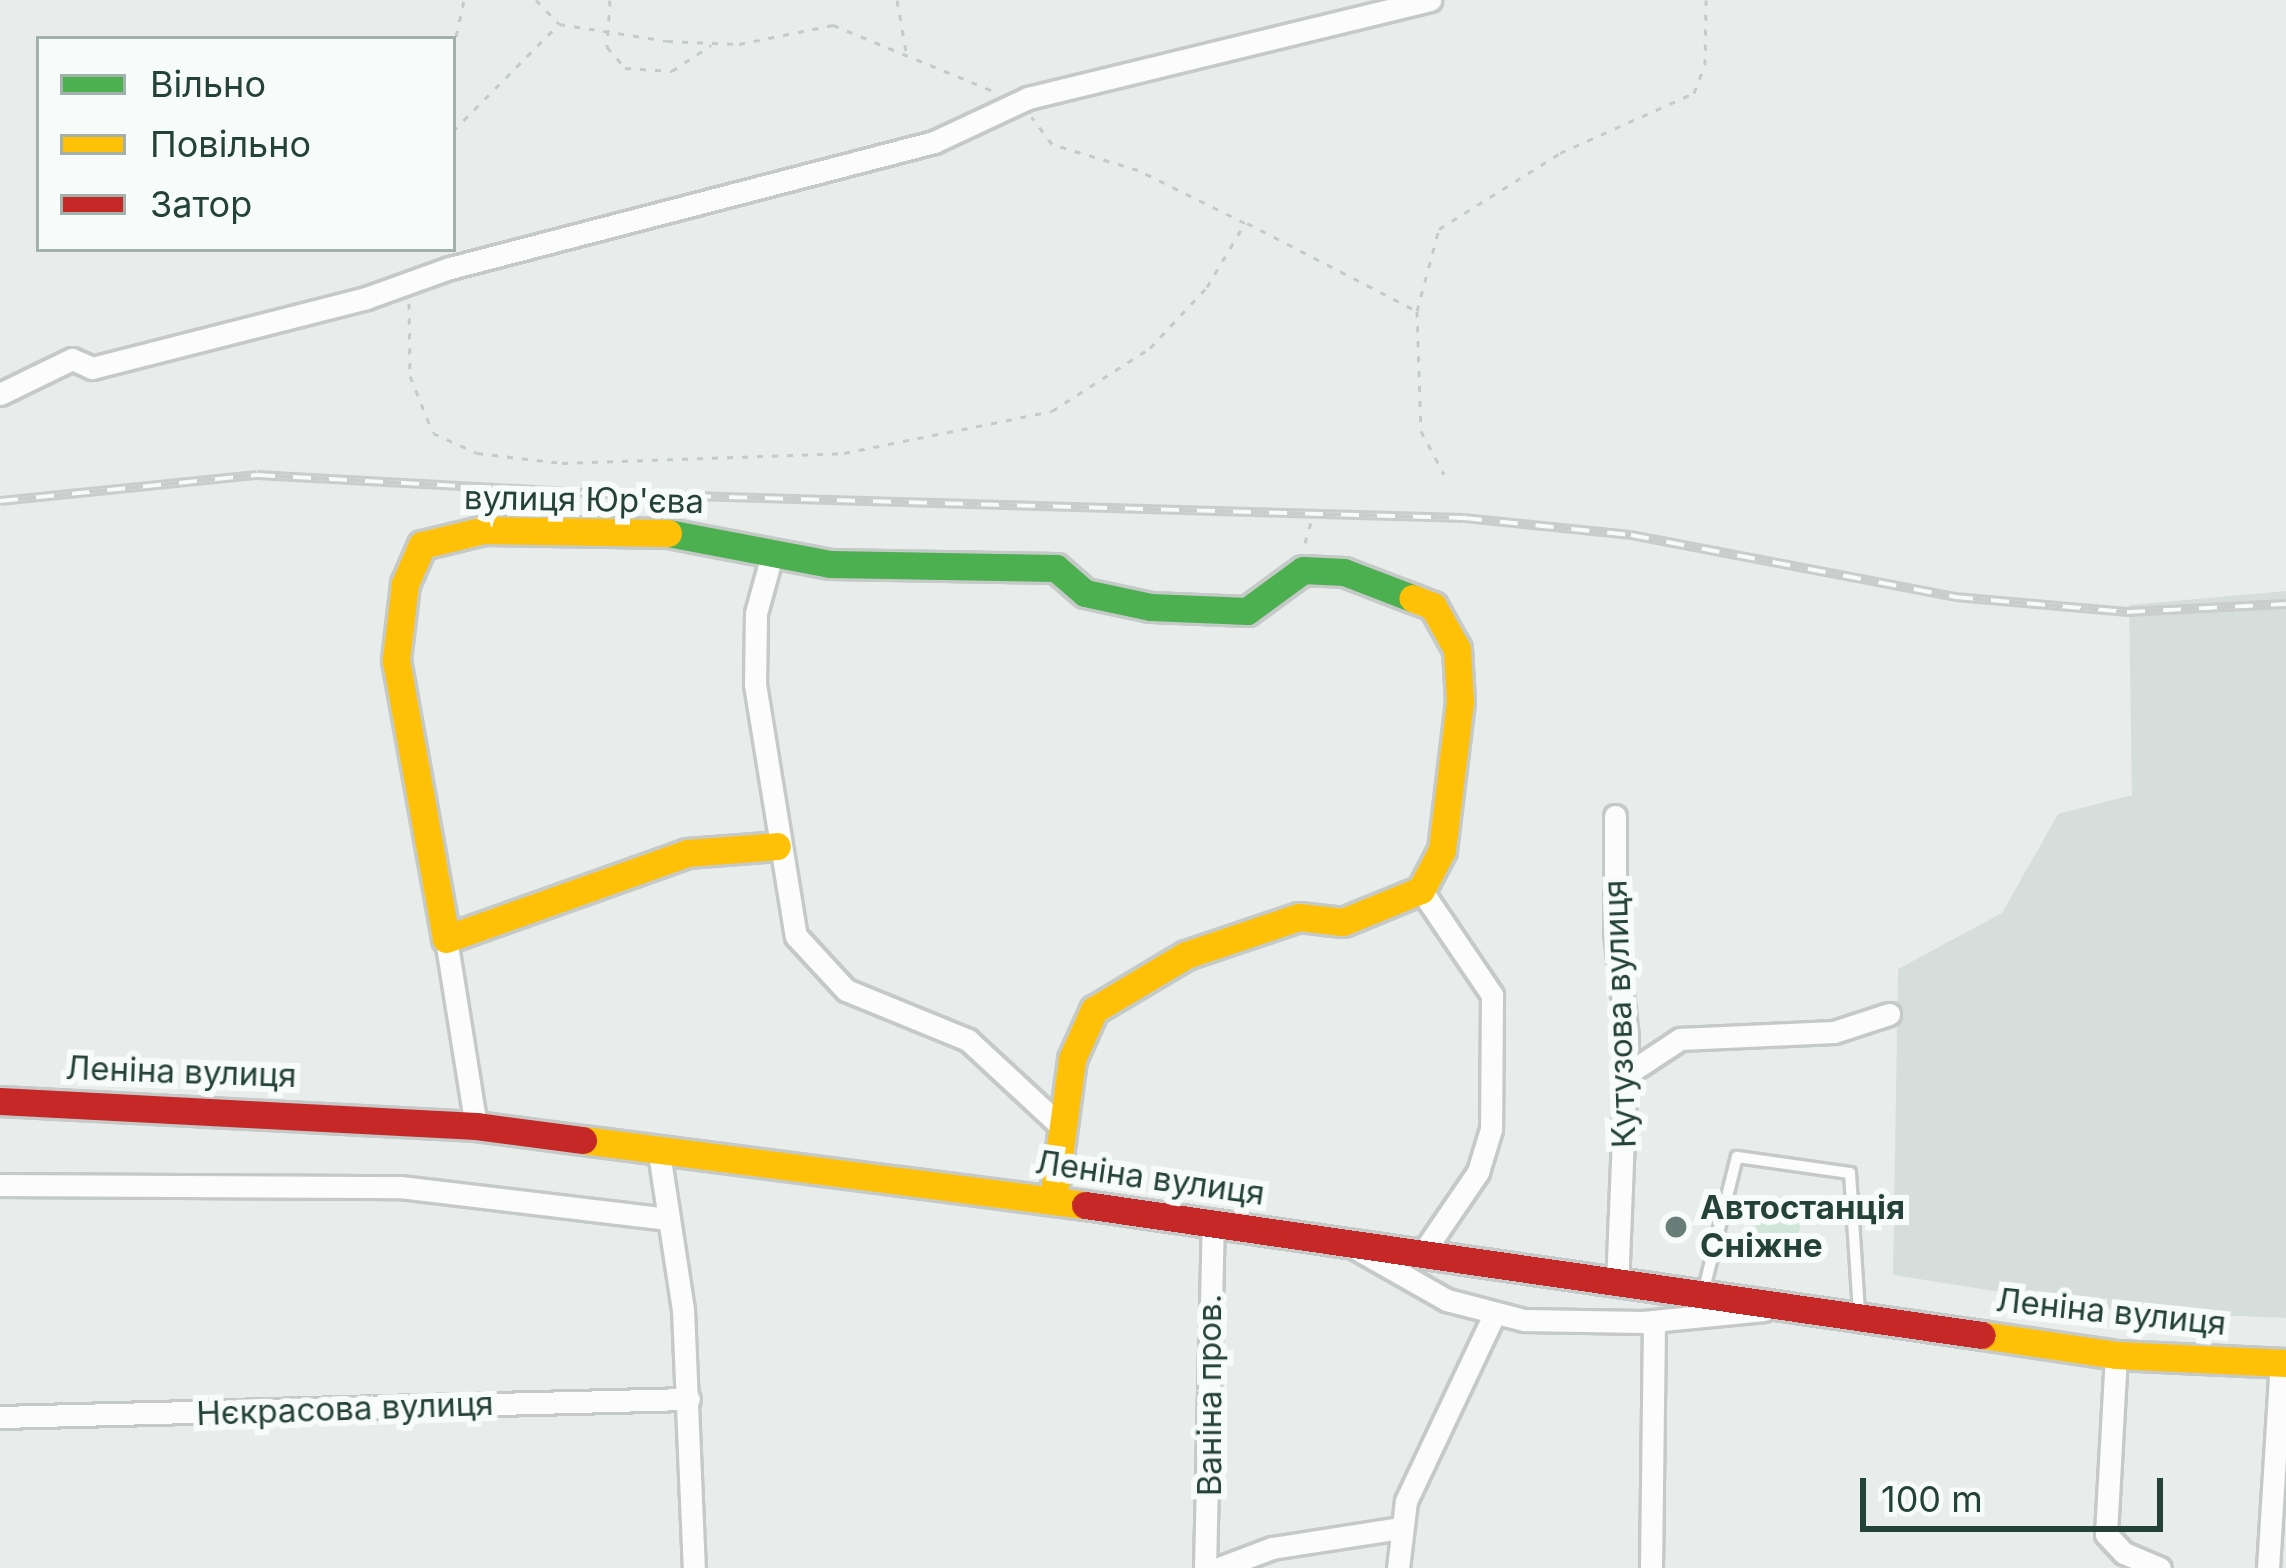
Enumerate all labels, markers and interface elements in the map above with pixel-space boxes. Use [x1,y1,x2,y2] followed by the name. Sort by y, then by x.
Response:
[36,36,456,252] legend
[150,62,266,106] text: Вільно
[150,122,311,166] text: Повільно
[150,182,252,226] text: Затор
[464,478,704,522] street label: вулиця Юр'єва
[1596,879,1644,1149] street label: Кутузова вулиця
[65,1048,297,1096] street label: Леніна вулиця
[1033,1142,1267,1214] street label: Леніна вулиця
[1700,1188,1905,1266] place label: Автостанція Сніжне
[1663,1214,1689,1240] marker: Автостанція Сніжне
[1994,1280,2228,1344] street label: Леніна вулиця
[1190,1294,1230,1496] street label: Ваніна пров.
[196,1384,494,1434] street label: Нєкрасова вулиця
[1866,1454,2169,1528] scale bar
[1881,1477,1983,1521] text: 100 m

